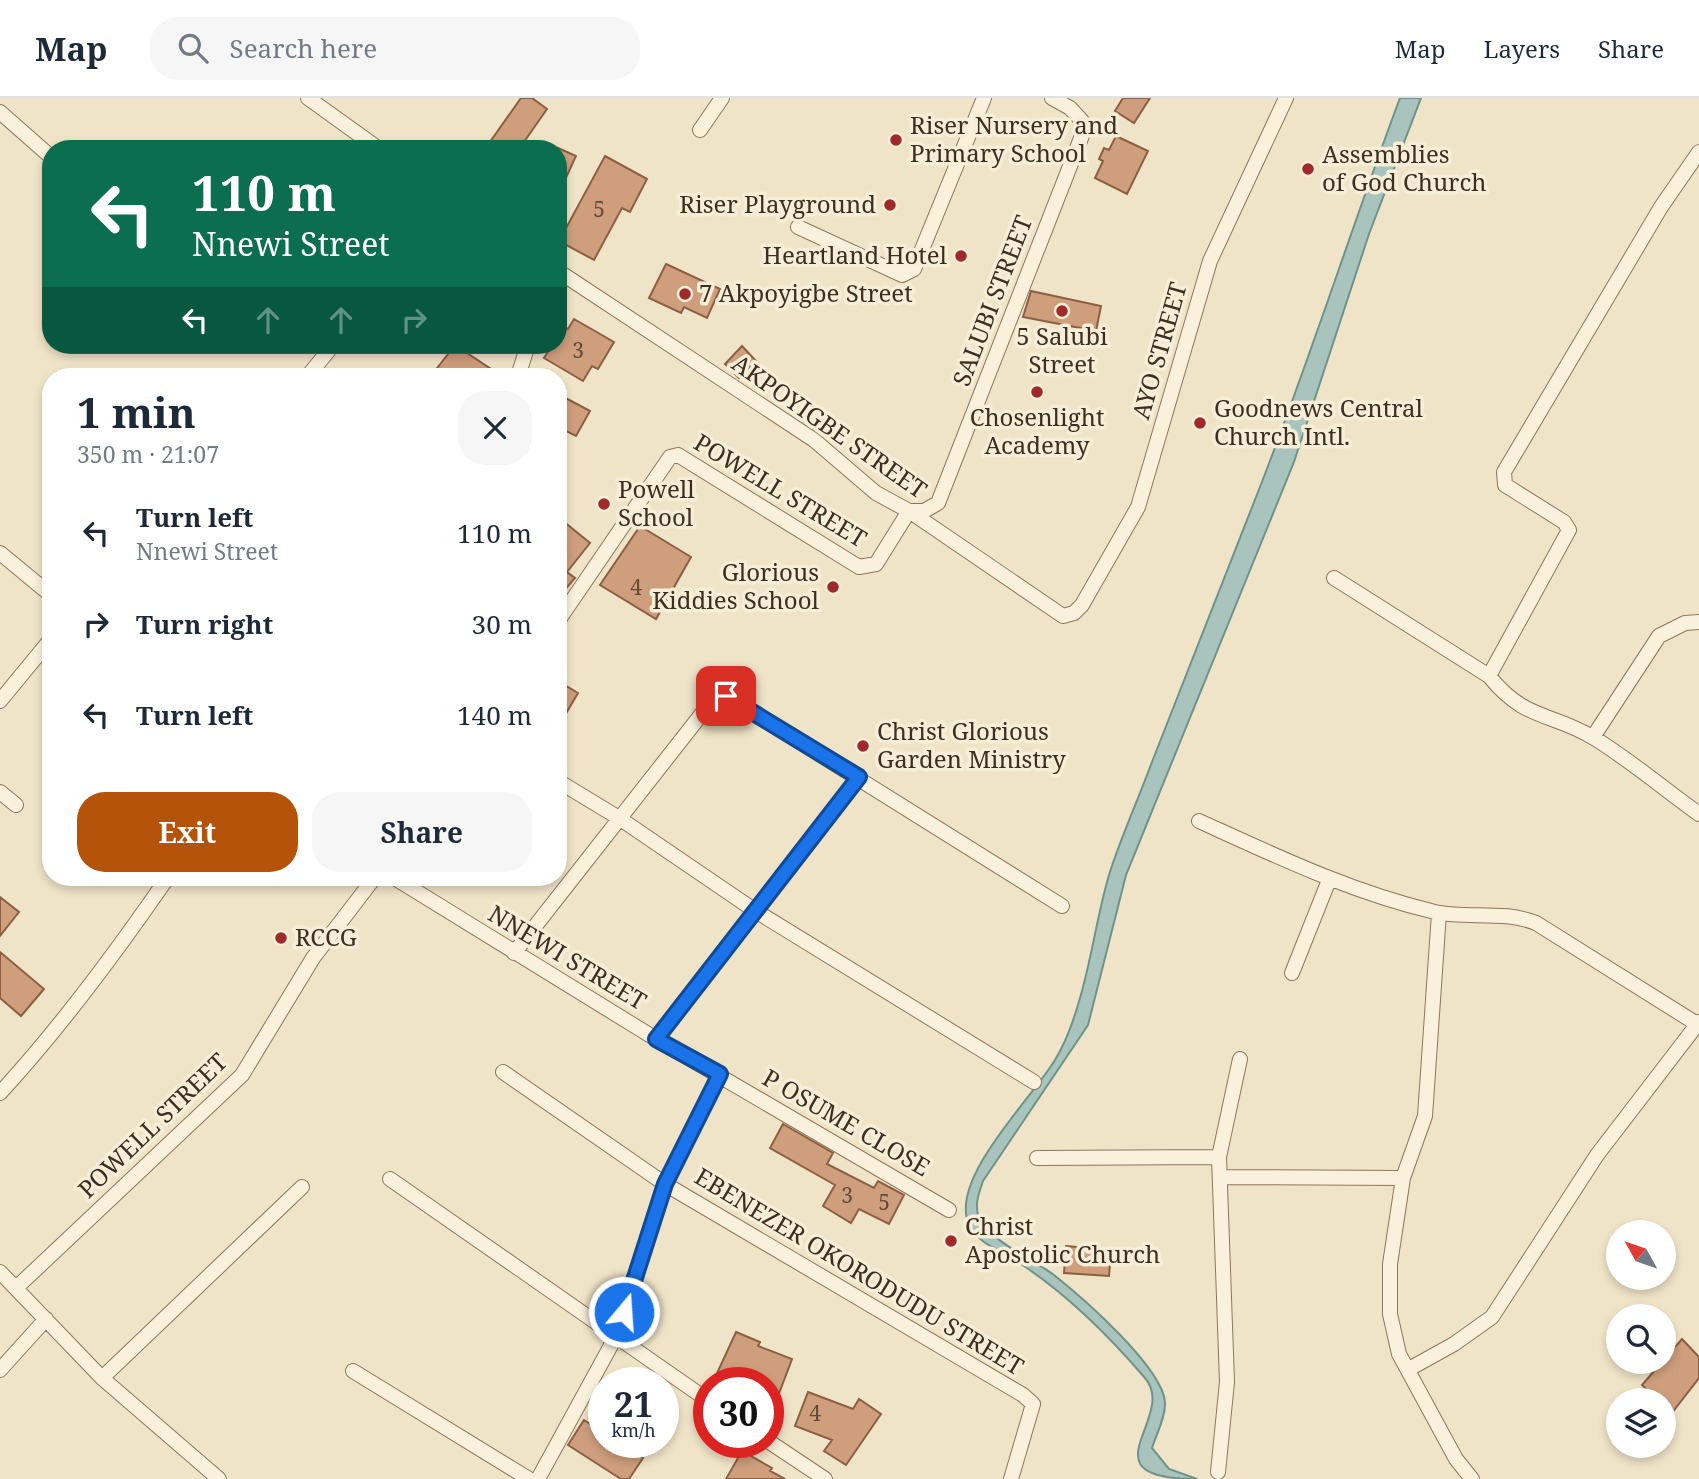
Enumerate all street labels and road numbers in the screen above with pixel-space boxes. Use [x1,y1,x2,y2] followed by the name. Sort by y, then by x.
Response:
[944,210,1039,390] street label: SALUBI STREET
[1123,278,1194,423] street label: AYO STREET
[726,346,934,506] street label: AKPOYIGBE STREET
[688,425,873,554] street label: POWELL STREET
[483,896,653,1017] street label: NNEWI STREET
[70,1045,234,1205] street label: POWELL STREET
[757,1060,936,1183] street label: P OSUME CLOSE
[689,1159,1031,1382] street label: EBENEZER OKORODUDU STREET

